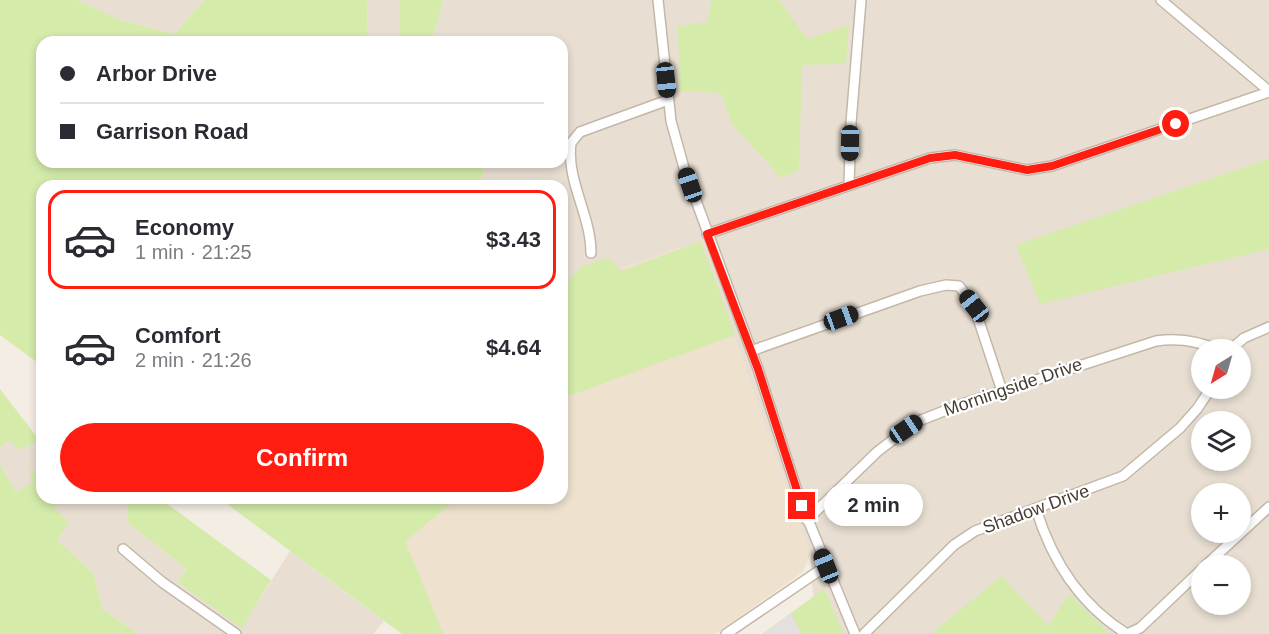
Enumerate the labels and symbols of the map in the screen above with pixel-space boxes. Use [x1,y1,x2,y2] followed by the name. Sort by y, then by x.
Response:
[655,61,677,99] car
[1162,110,1189,137] route start
[841,125,859,161] car
[676,165,704,205] car
[956,286,992,326] car
[821,303,861,333] car
[1191,339,1251,399] north arrow
[941,354,1085,420] street label: Morningside Drive
[886,411,926,447] car
[980,480,1092,538] street label: Shadow Drive
[823,485,922,527] callout: 2 min
[788,492,815,519] route end
[811,546,841,586] car

